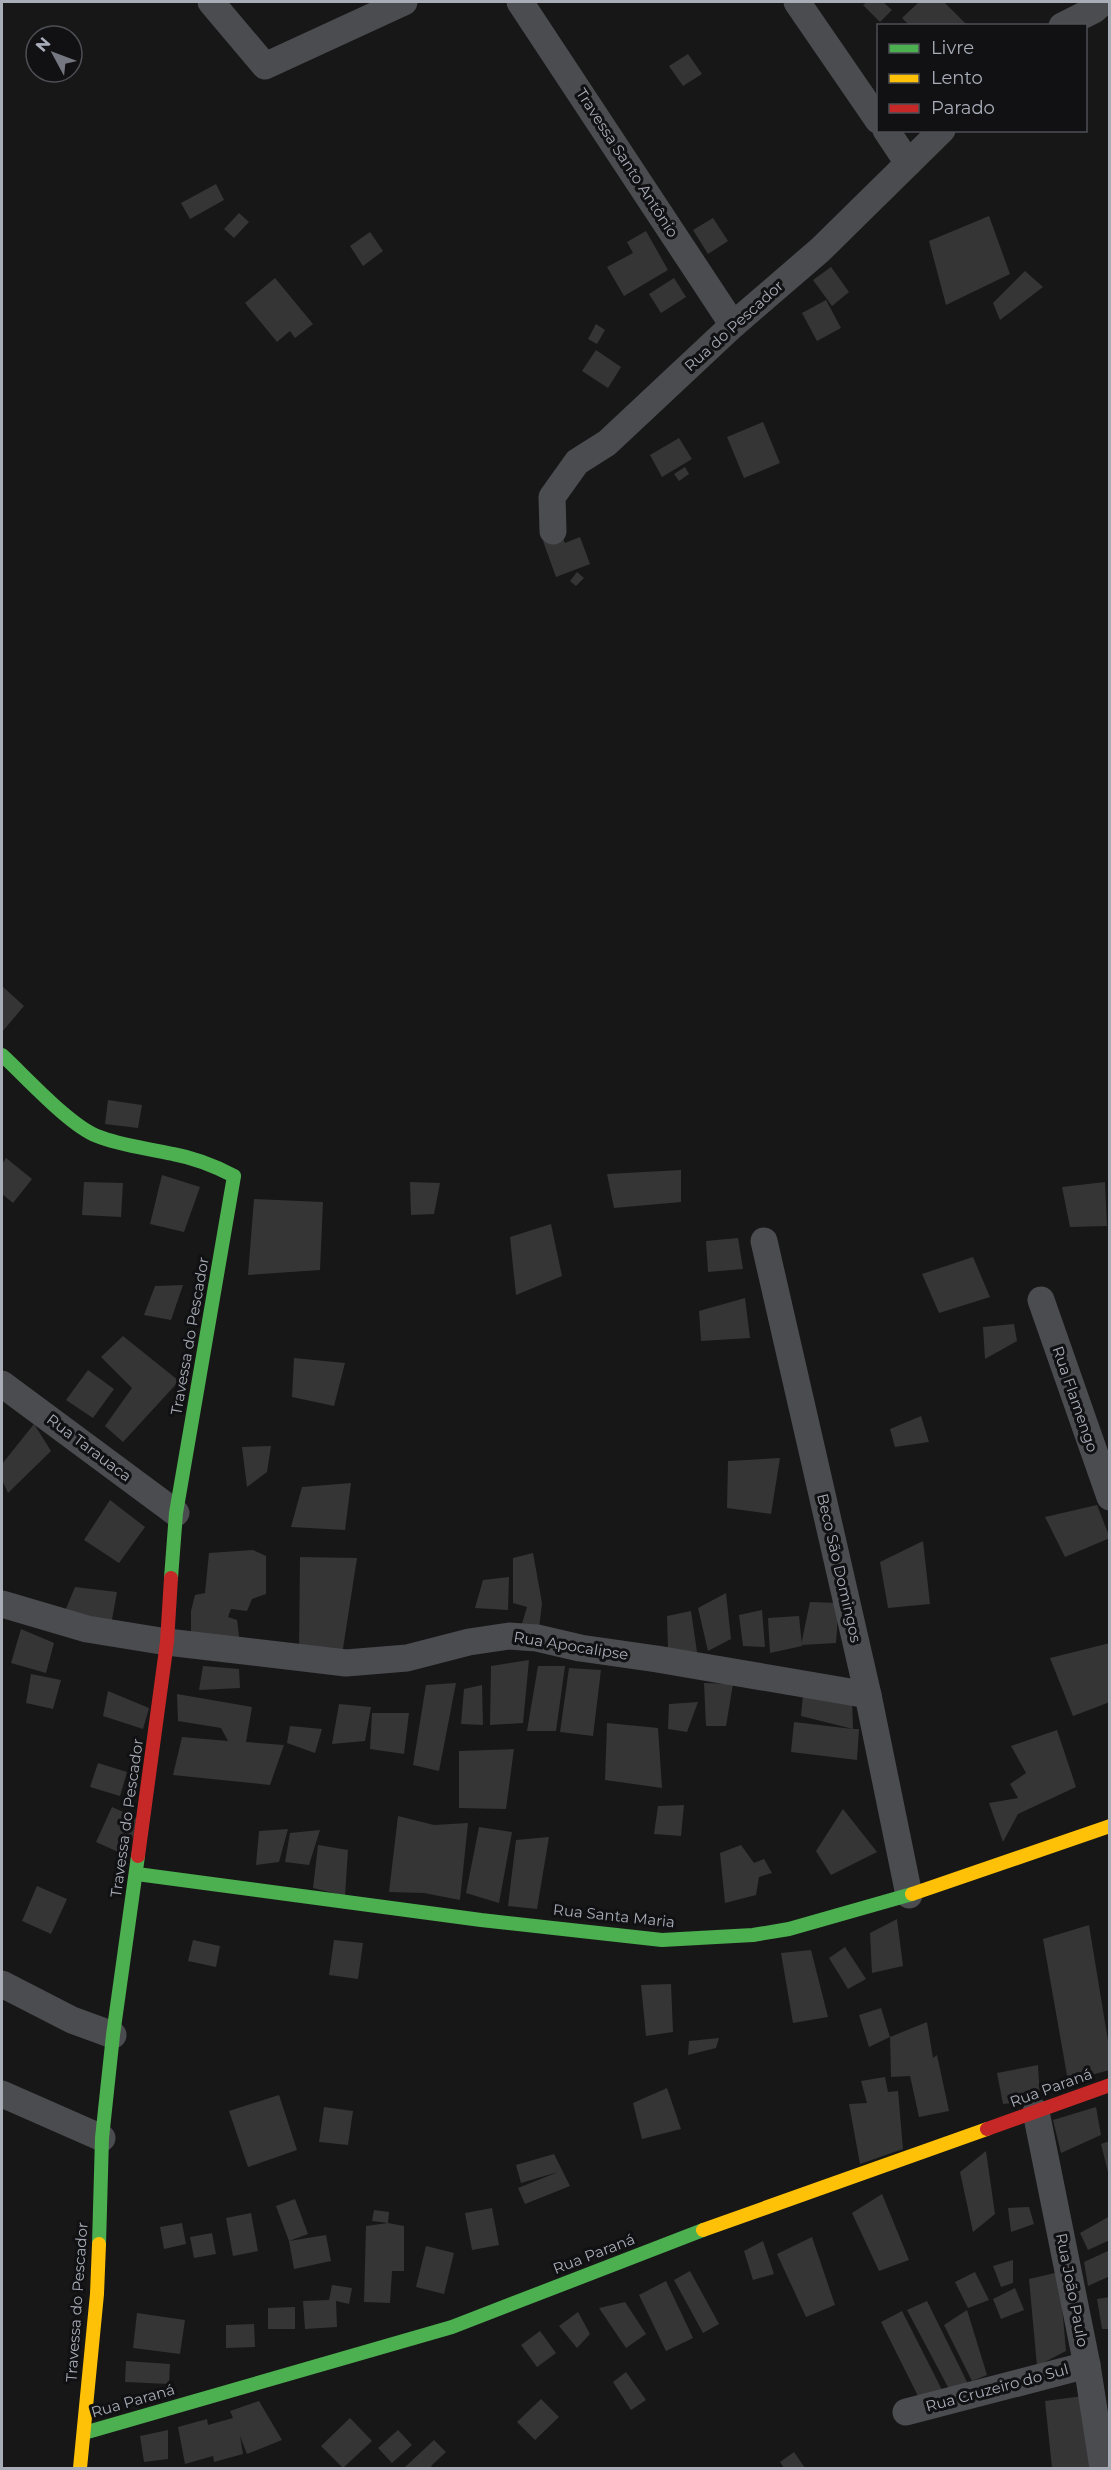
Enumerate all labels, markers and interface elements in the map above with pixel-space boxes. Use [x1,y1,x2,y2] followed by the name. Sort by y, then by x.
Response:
[24,24,84,84] north arrow
[877,24,1087,132] legend
[32,33,54,56] text: N
[931,37,974,59] text: Livre
[931,67,983,89] text: Lento
[572,85,683,241] street label: Travessa Santo Antônio
[931,97,995,119] text: Parado
[680,276,787,375] street label: Rua do Pescador
[166,1255,213,1416] street label: Travessa do Pescador
[1048,1343,1103,1454] street label: Rua Flamengo
[43,1410,135,1486] street label: Rua Tarauaca
[813,1492,866,1644] street label: Beco São Domingos
[512,1627,630,1664] street label: Rua Apocalipse
[106,1737,147,1899] street label: Travessa do Pescador
[552,1900,676,1931] street label: Rua Santa Maria
[1007,2064,1095,2111] street label: Rua Paraná
[61,2221,92,2383] street label: Travessa do Pescador
[550,2229,638,2278] street label: Rua Paraná
[1052,2231,1093,2348] street label: Rua João Paulo
[923,2359,1070,2416] street label: Rua Cruzeiro do Sul
[89,2379,177,2422] street label: Rua Paraná

